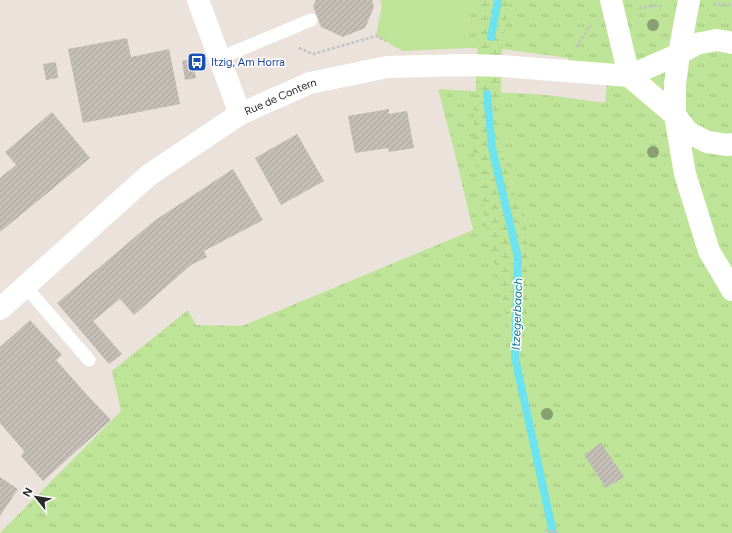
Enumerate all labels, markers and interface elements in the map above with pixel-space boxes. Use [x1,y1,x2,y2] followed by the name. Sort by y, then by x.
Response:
[186,51,208,73] bus stop icon: Itzig, Am Horra
[211,56,285,69] place label: Itzig, Am Horra
[242,76,318,118] street label: Rue de Contern
[509,277,525,350] water label: Itzegerbaach
[16,477,56,517] north arrow
[20,485,36,499] text: N

